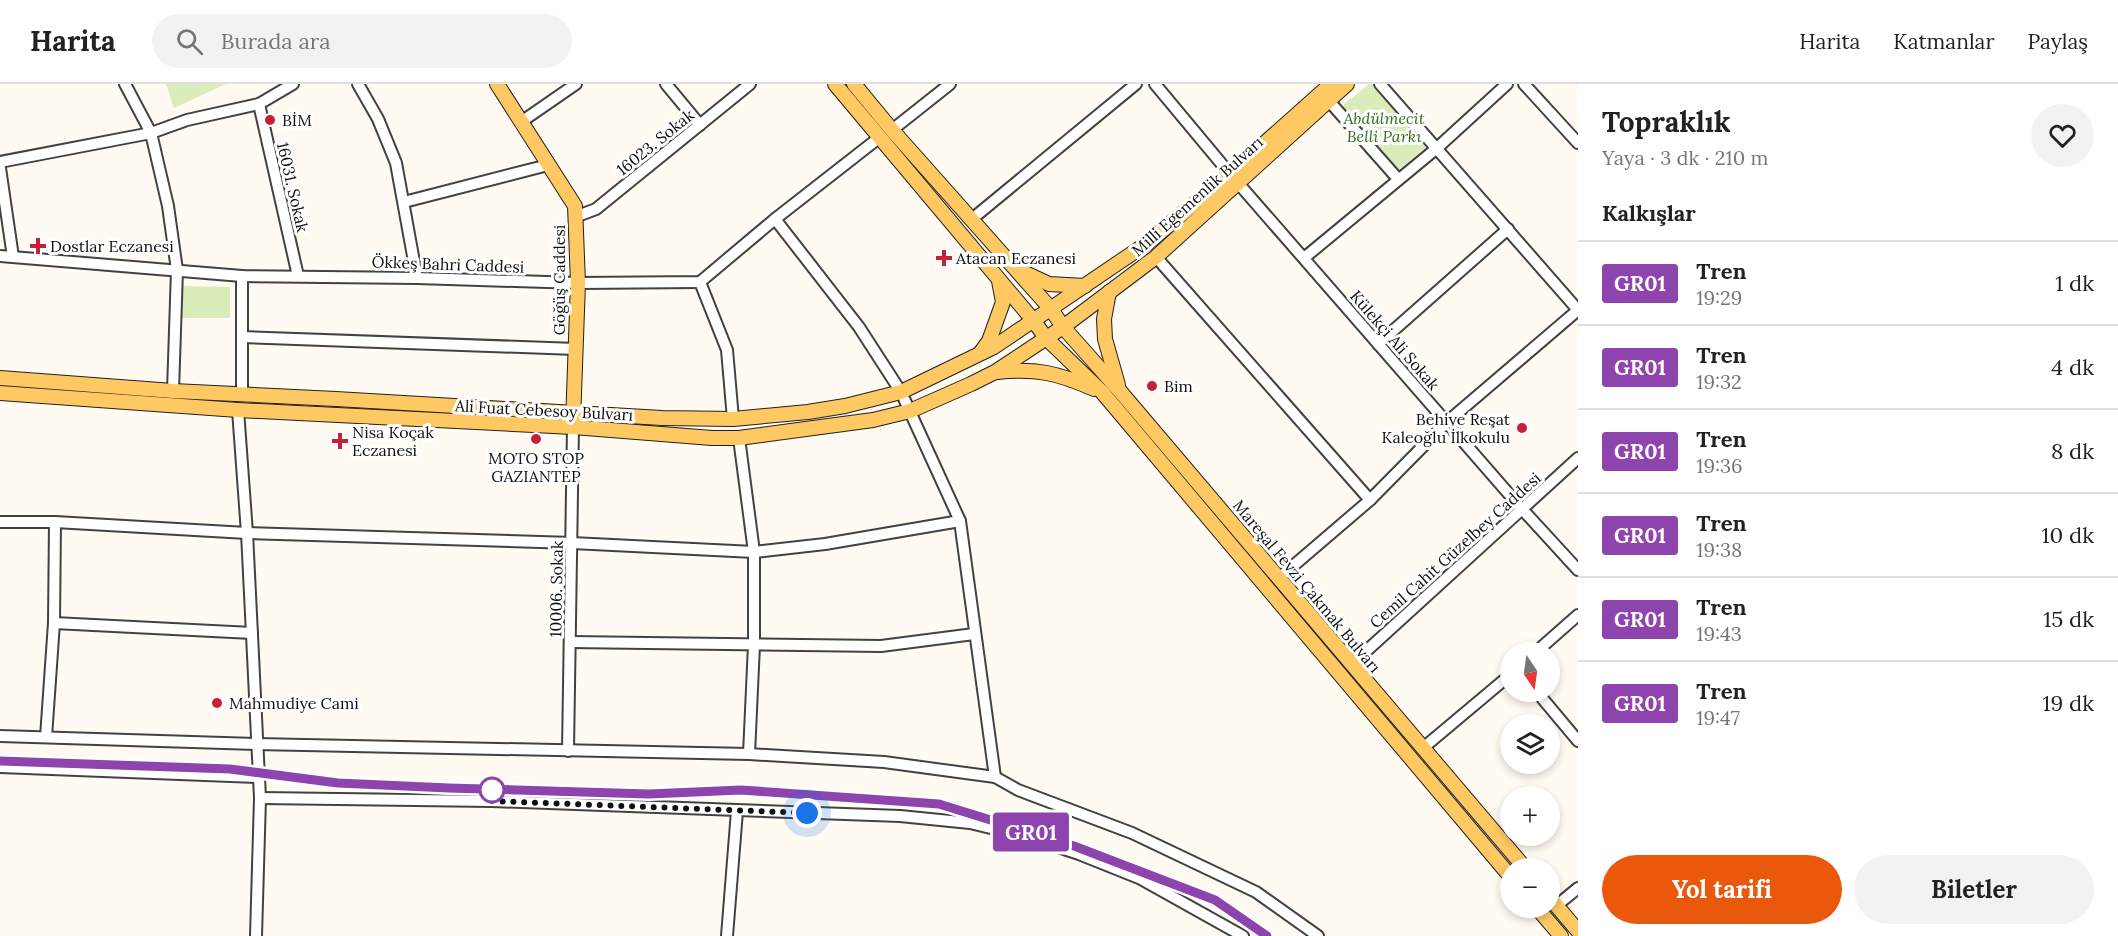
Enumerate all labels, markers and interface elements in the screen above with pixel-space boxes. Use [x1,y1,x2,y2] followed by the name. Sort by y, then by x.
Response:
[152,14,572,68] search box
[30,23,116,59] text: Harita
[173,25,206,58] icon: search
[221,27,331,55] text: Burada ara
[1799,28,1860,55] text: Harita
[1893,28,1995,55] text: Katmanlar
[2028,28,2088,55] text: Paylaş
[612,104,698,179] street label: 16023. Sokak
[1602,104,1731,140] text: Topraklık
[2031,104,2094,167] button: heart
[1342,108,1425,146] park label: Abdülmecit Belli Parkı
[282,110,312,130] place label: BİM
[263,113,277,127] marker: BİM
[1127,132,1267,260] street label: Milli Egemenlik Bulvarı
[273,140,313,234] street label: 16031. Sokak
[1602,145,1768,170] text: Yaya · 3 dk · 210 m
[1602,199,1696,227] text: Kalkışlar
[549,225,569,335] street label: Göğüş Caddesi
[50,236,174,256] place label: Dostlar Eczanesi
[31,239,45,253] marker: Dostlar Eczanesi
[955,248,1076,268] place label: Atacan Eczanesi
[371,251,525,277] street label: Ökkeş Bahri Caddesi
[937,251,951,265] marker: Atacan Eczanesi
[1696,257,1747,285] text: Tren
[2055,269,2094,297] text: 1 dk
[1614,270,1666,297] text: GR01
[1696,285,1742,310] text: 19:29
[1346,286,1444,394] street label: Külekçi Ali Sokak
[1696,341,1747,369] text: Tren
[2051,353,2094,381] text: 4 dk
[1614,354,1666,381] text: GR01
[1696,369,1742,394] text: 19:32
[1164,376,1193,396] place label: Bim
[1145,379,1159,393] marker: Bim
[453,395,634,425] street label: Ali Fuat Cebesoy Bulvarı
[1382,409,1511,447] place label: Behiye Reşat Kaleoğlu İlkokulu
[1515,421,1529,435] marker: Behiye Reşat Kaleoğlu İlkokulu
[352,422,434,460] place label: Nisa Koçak Eczanesi
[1696,425,1747,453] text: Tren
[529,432,543,446] marker: MOTO STOP GAZIANTEP
[333,434,347,448] marker: Nisa Koçak Eczanesi
[2051,437,2094,465] text: 8 dk
[1614,438,1666,465] text: GR01
[488,448,584,486] place label: MOTO STOP GAZIANTEP
[1696,453,1743,478] text: 19:36
[1365,468,1545,632] street label: Cemil Cahit Güzelbey Caddesi
[1229,496,1385,676] street label: Mareşal Fevzi Çakmak Bulvarı
[1696,509,1747,537] text: Tren
[2042,521,2094,549] text: 10 dk
[1614,522,1666,549] text: GR01
[1696,537,1742,562] text: 19:38
[545,540,567,638] street label: 10006. Sokak
[1696,593,1747,621] text: Tren
[2043,605,2094,633] text: 15 dk
[1614,606,1666,633] text: GR01
[1696,621,1742,646] text: 19:43
[1500,642,1560,702] north arrow
[1500,642,1560,918] map controls
[1696,677,1747,705] text: Tren
[2043,689,2094,717] text: 19 dk
[1614,690,1666,717] text: GR01
[229,693,359,713] place label: Mahmudiye Cami
[210,696,224,710] marker: Mahmudiye Cami
[1696,705,1740,730] text: 19:47
[1500,714,1560,774] button: layers
[479,777,505,803] unlabelled marker
[1500,786,1560,846] button: +
[792,798,822,828] your location
[989,812,1073,852] line badge: GR01
[1005,819,1057,846] text: GR01
[1602,855,1842,924] button: Yol tarifi
[1854,855,2094,924] button: Biletler
[1500,858,1560,918] button: −

